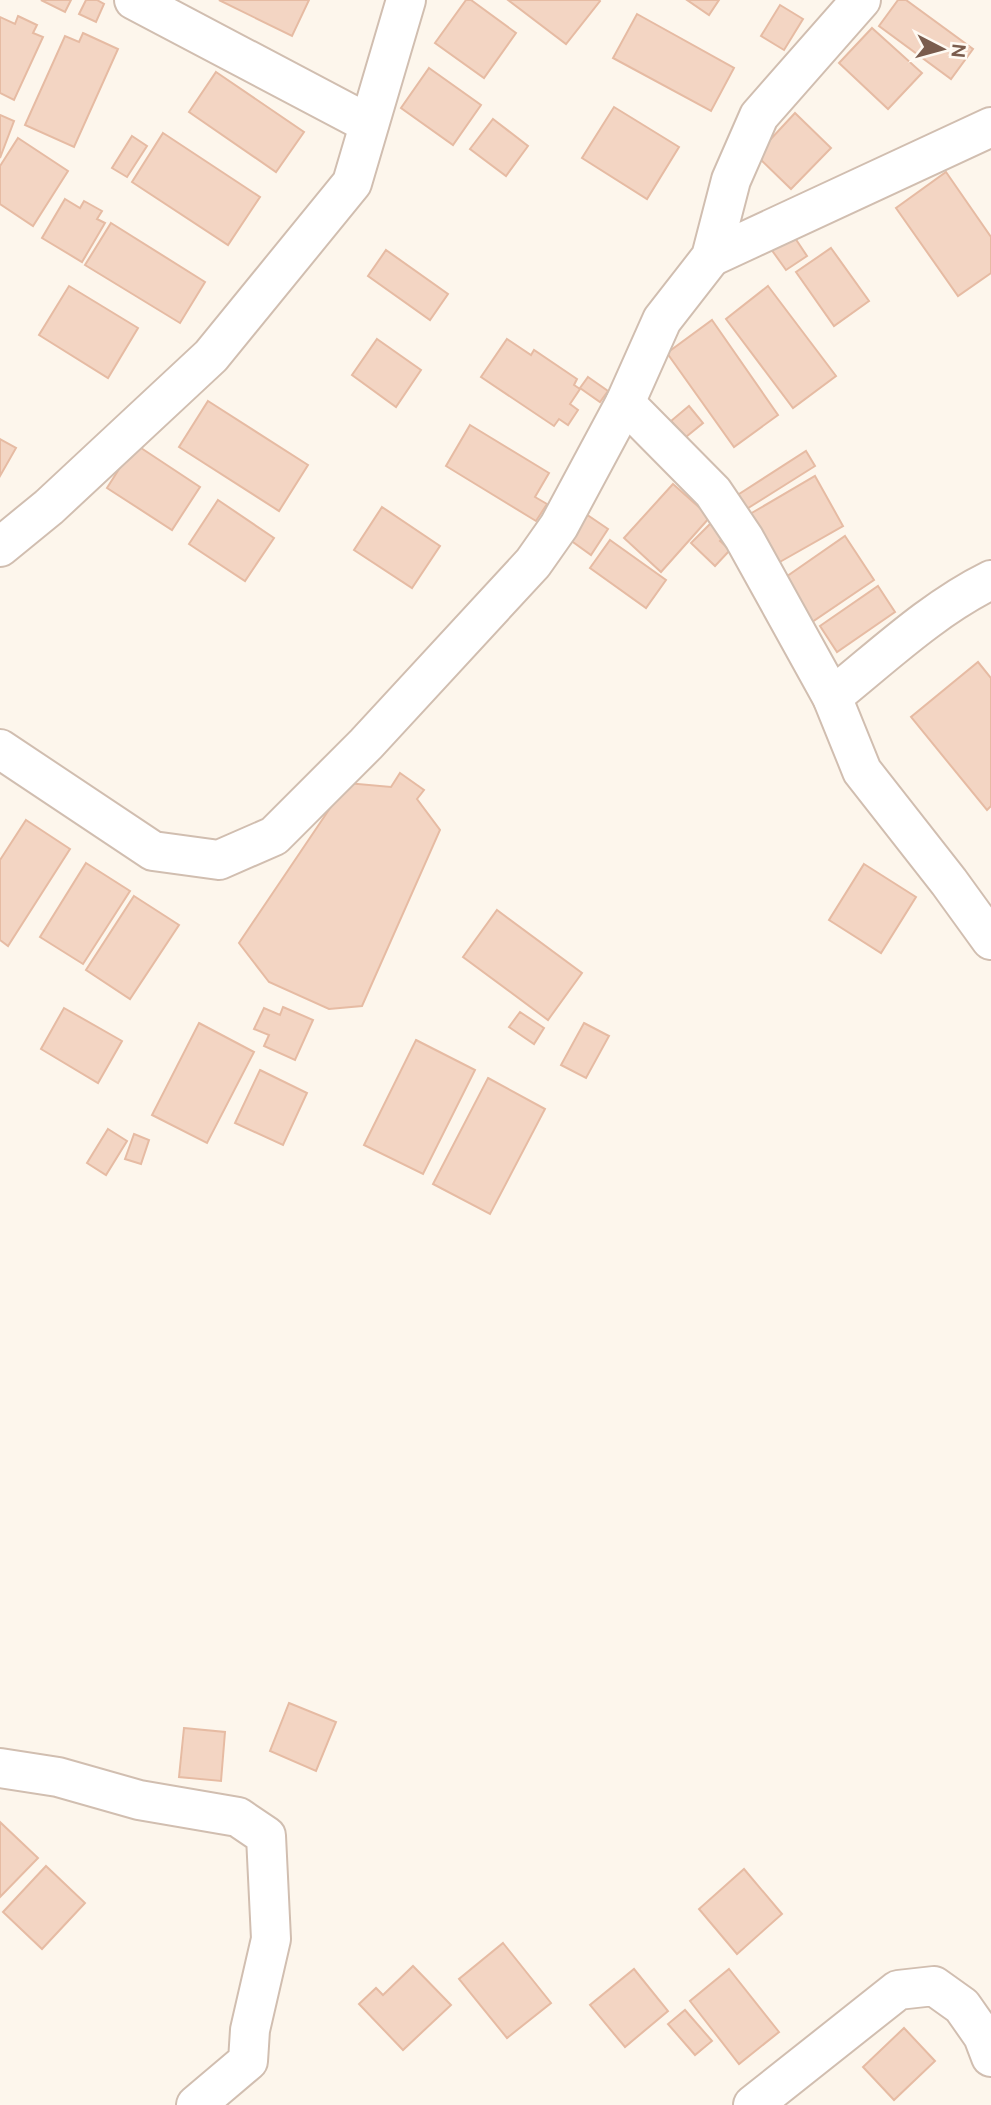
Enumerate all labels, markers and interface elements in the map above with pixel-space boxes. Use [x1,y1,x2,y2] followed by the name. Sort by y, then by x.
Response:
[907,14,977,84] north arrow
[945,43,972,59] text: N

